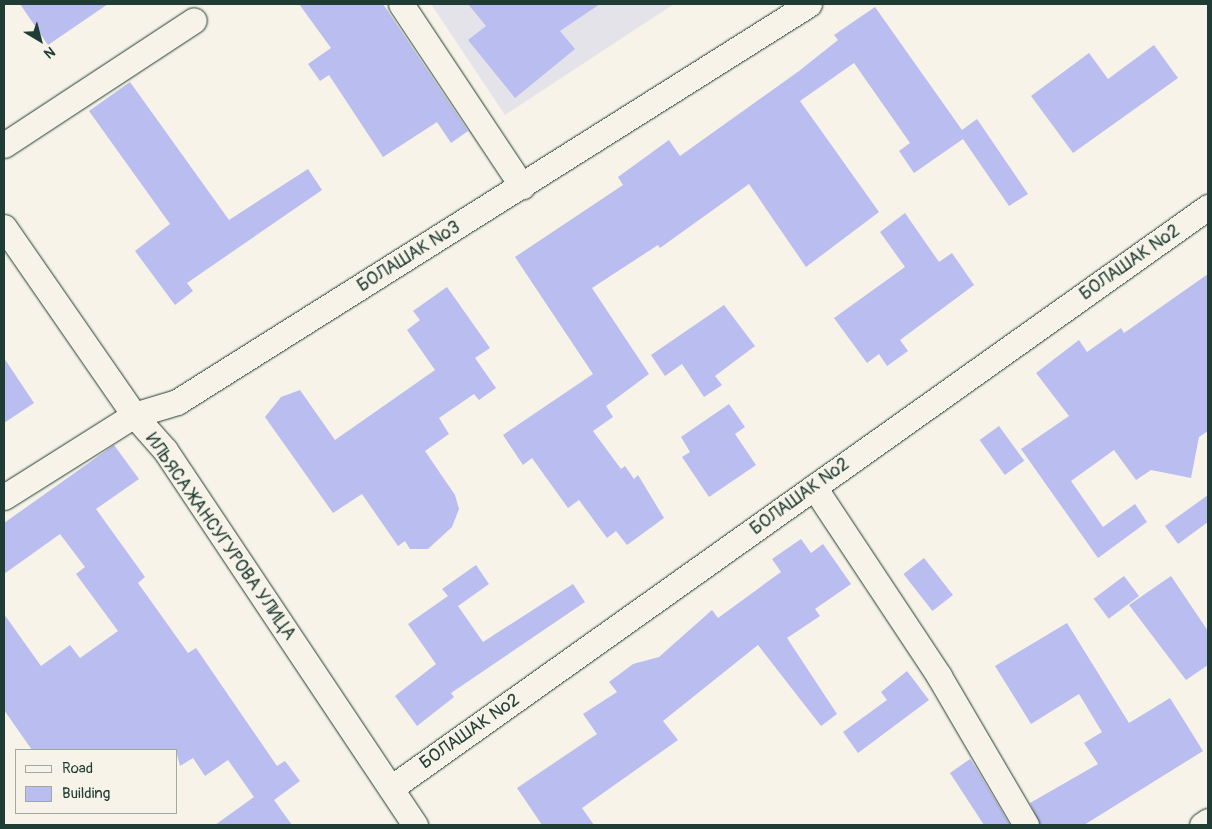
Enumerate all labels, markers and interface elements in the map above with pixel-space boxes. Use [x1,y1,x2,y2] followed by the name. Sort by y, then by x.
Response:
[15,15,65,65] north arrow
[40,43,58,62] text: N
[354,217,464,297] street label: БОЛАШАК №3
[1076,221,1184,305] street label: БОЛАШАК №2
[140,429,300,645] street label: ИЛЬЯСА ЖАНСУГУРОВА УЛИЦА
[746,454,854,540] street label: БОЛАШАК №2
[416,690,524,774] street label: БОЛАШАК №2
[15,749,178,814] legend
[62,759,93,778] text: Road
[62,784,110,803] text: Building

